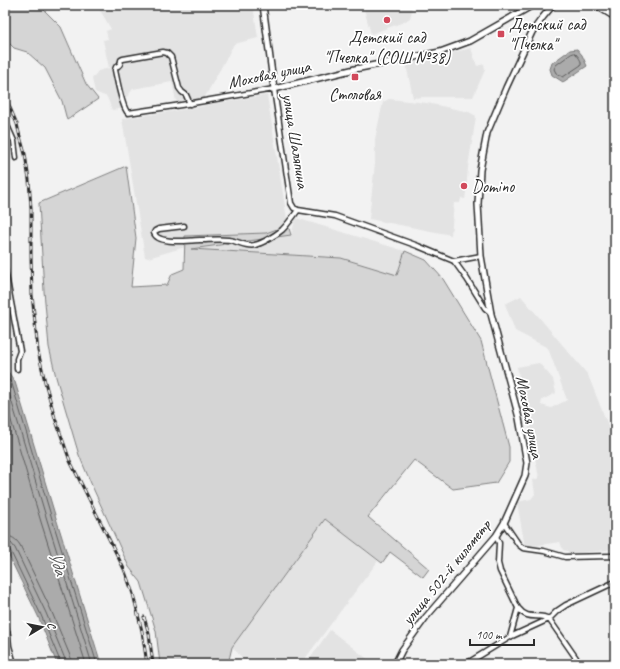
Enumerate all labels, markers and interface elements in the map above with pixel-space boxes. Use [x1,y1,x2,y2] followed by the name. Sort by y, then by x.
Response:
[509,14,587,55] place label: Детский сад "Пчелка"
[382,15,392,25] marker: Детский сад "Пчелка" (СОШ №38)
[324,27,452,68] place label: Детский сад "Пчелка" (СОШ №38)
[496,29,506,39] marker: Детский сад "Пчелка"
[226,55,314,93] street label: Моховая улица
[350,72,360,82] marker: Столовая
[329,84,382,105] place label: Столовая
[277,91,314,192] street label: улица Шаляпина
[472,176,515,197] place label: Domino
[459,181,469,191] marker: Domino
[511,374,548,462] street label: Моховая улица
[397,514,496,630] street label: улица 502-й километр
[44,549,73,580] water label: Уда
[22,607,62,647] north arrow
[44,621,59,631] text: С
[470,621,534,647] scale bar
[476,627,503,643] text: 100 m

